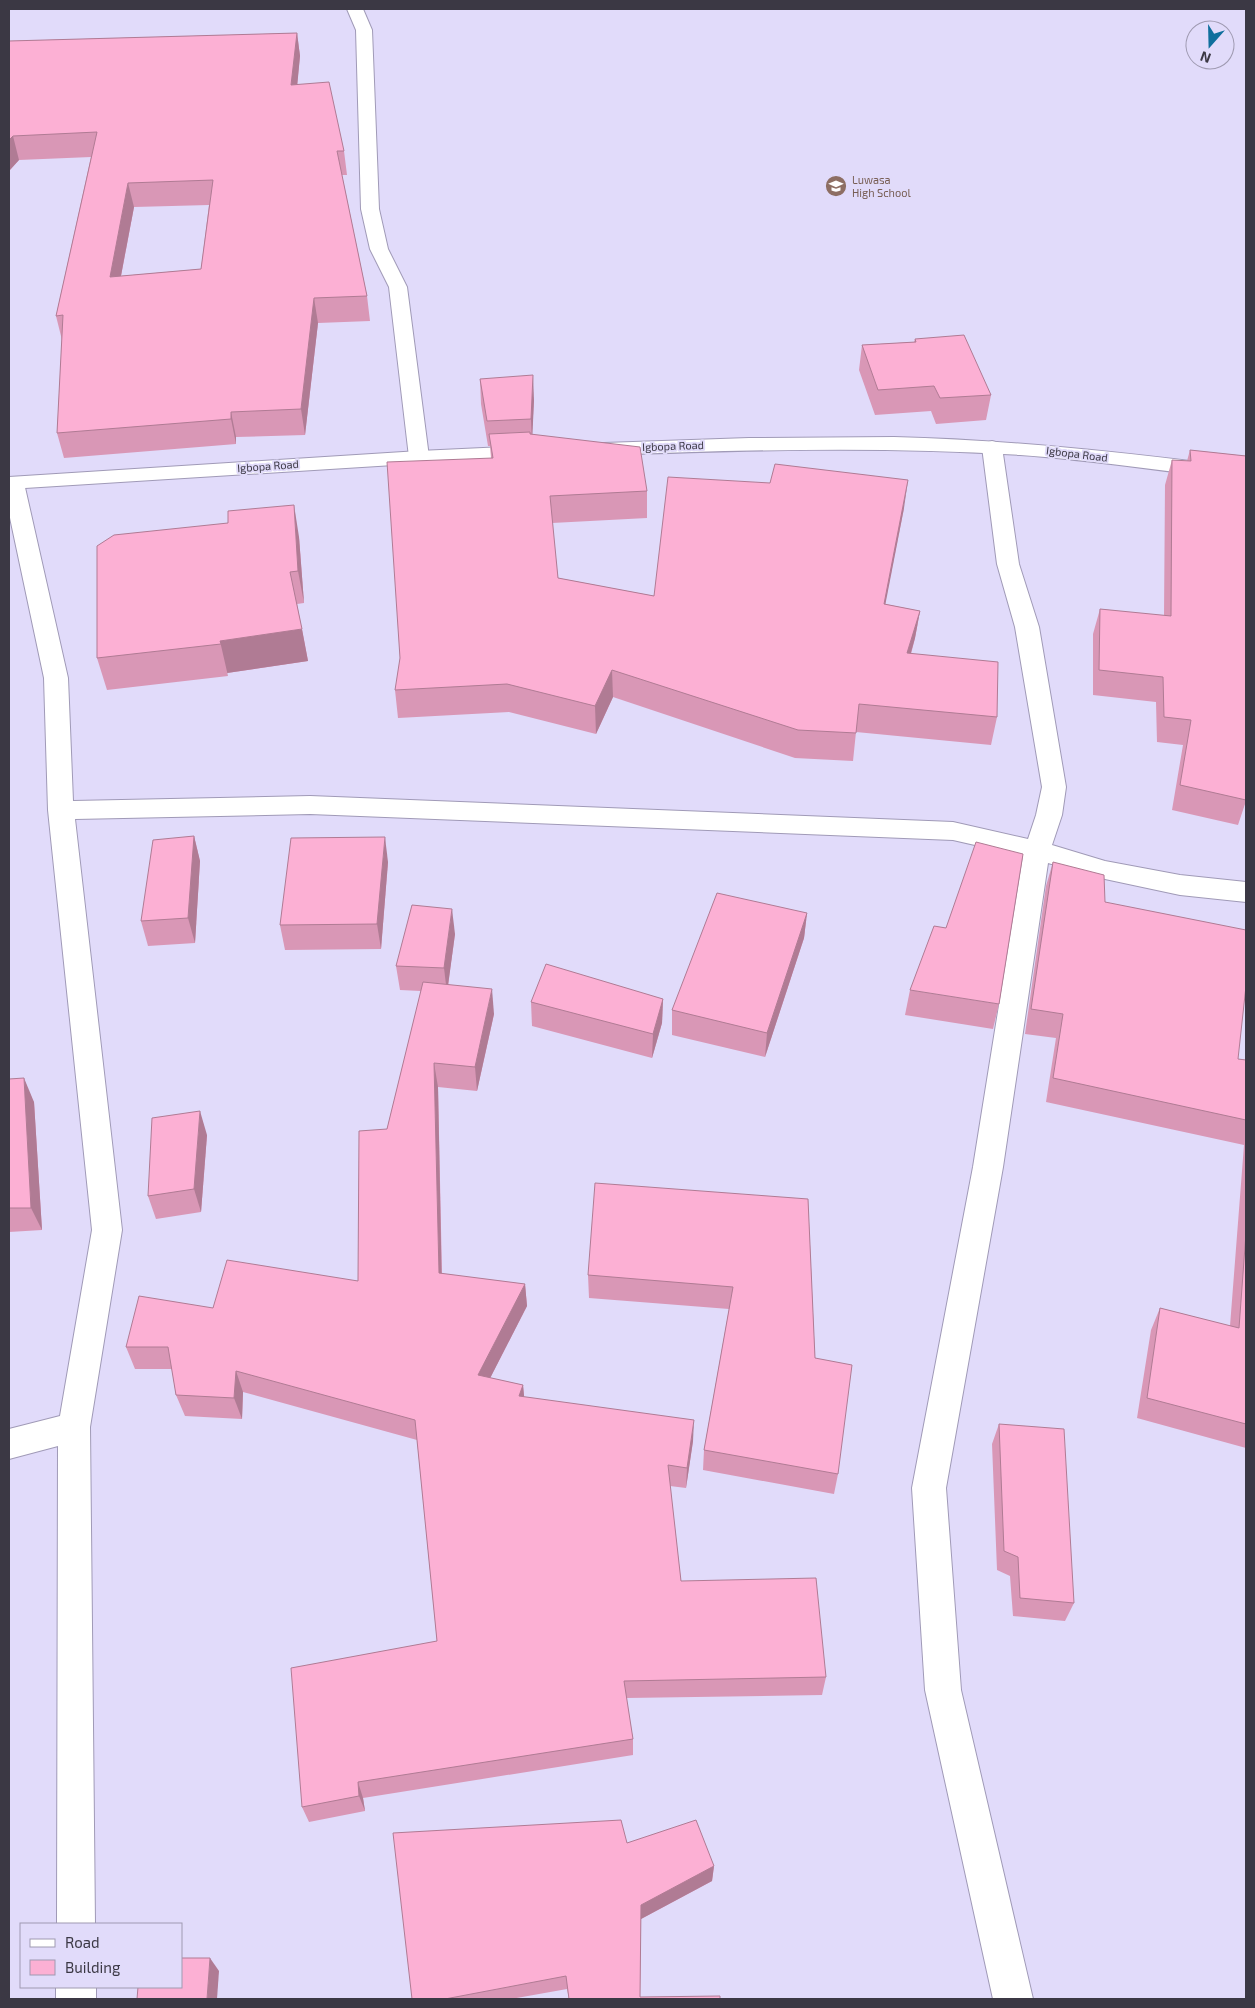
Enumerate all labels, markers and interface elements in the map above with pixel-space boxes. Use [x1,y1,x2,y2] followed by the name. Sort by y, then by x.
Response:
[1185,20,1235,70] north arrow
[1198,48,1213,67] text: N
[852,173,911,199] place label: Luwasa High School
[824,174,848,198] school or university icon: Luwasa High School
[642,438,704,453] street label: Igbopa Road
[1046,443,1108,464] street label: Igbopa Road
[237,457,299,474] street label: Igbopa Road
[20,1923,182,1988] legend
[65,1933,100,1951] text: Road
[65,1958,121,1976] text: Building

